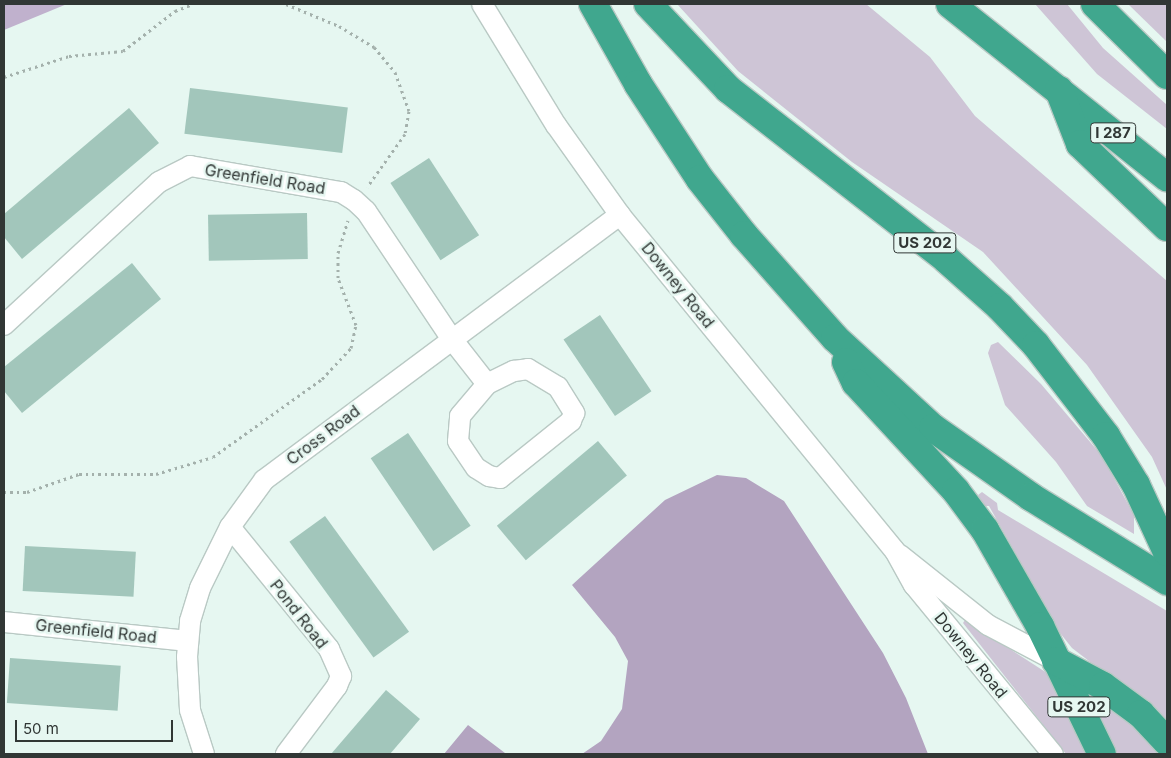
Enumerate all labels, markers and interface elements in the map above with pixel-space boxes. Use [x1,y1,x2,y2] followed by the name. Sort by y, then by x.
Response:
[1089,120,1137,146] road number: I 287
[203,160,327,198] street label: Greenfield Road
[892,230,958,256] road number: US 202
[638,238,718,332] street label: Downey Road
[282,401,364,469] street label: Cross Road
[266,576,332,652] street label: Pond Road
[931,608,1011,702] street label: Downey Road
[34,615,158,647] street label: Greenfield Road
[1046,694,1112,720] road number: US 202
[18,710,175,742] scale bar
[23,719,59,738] text: 50 m

